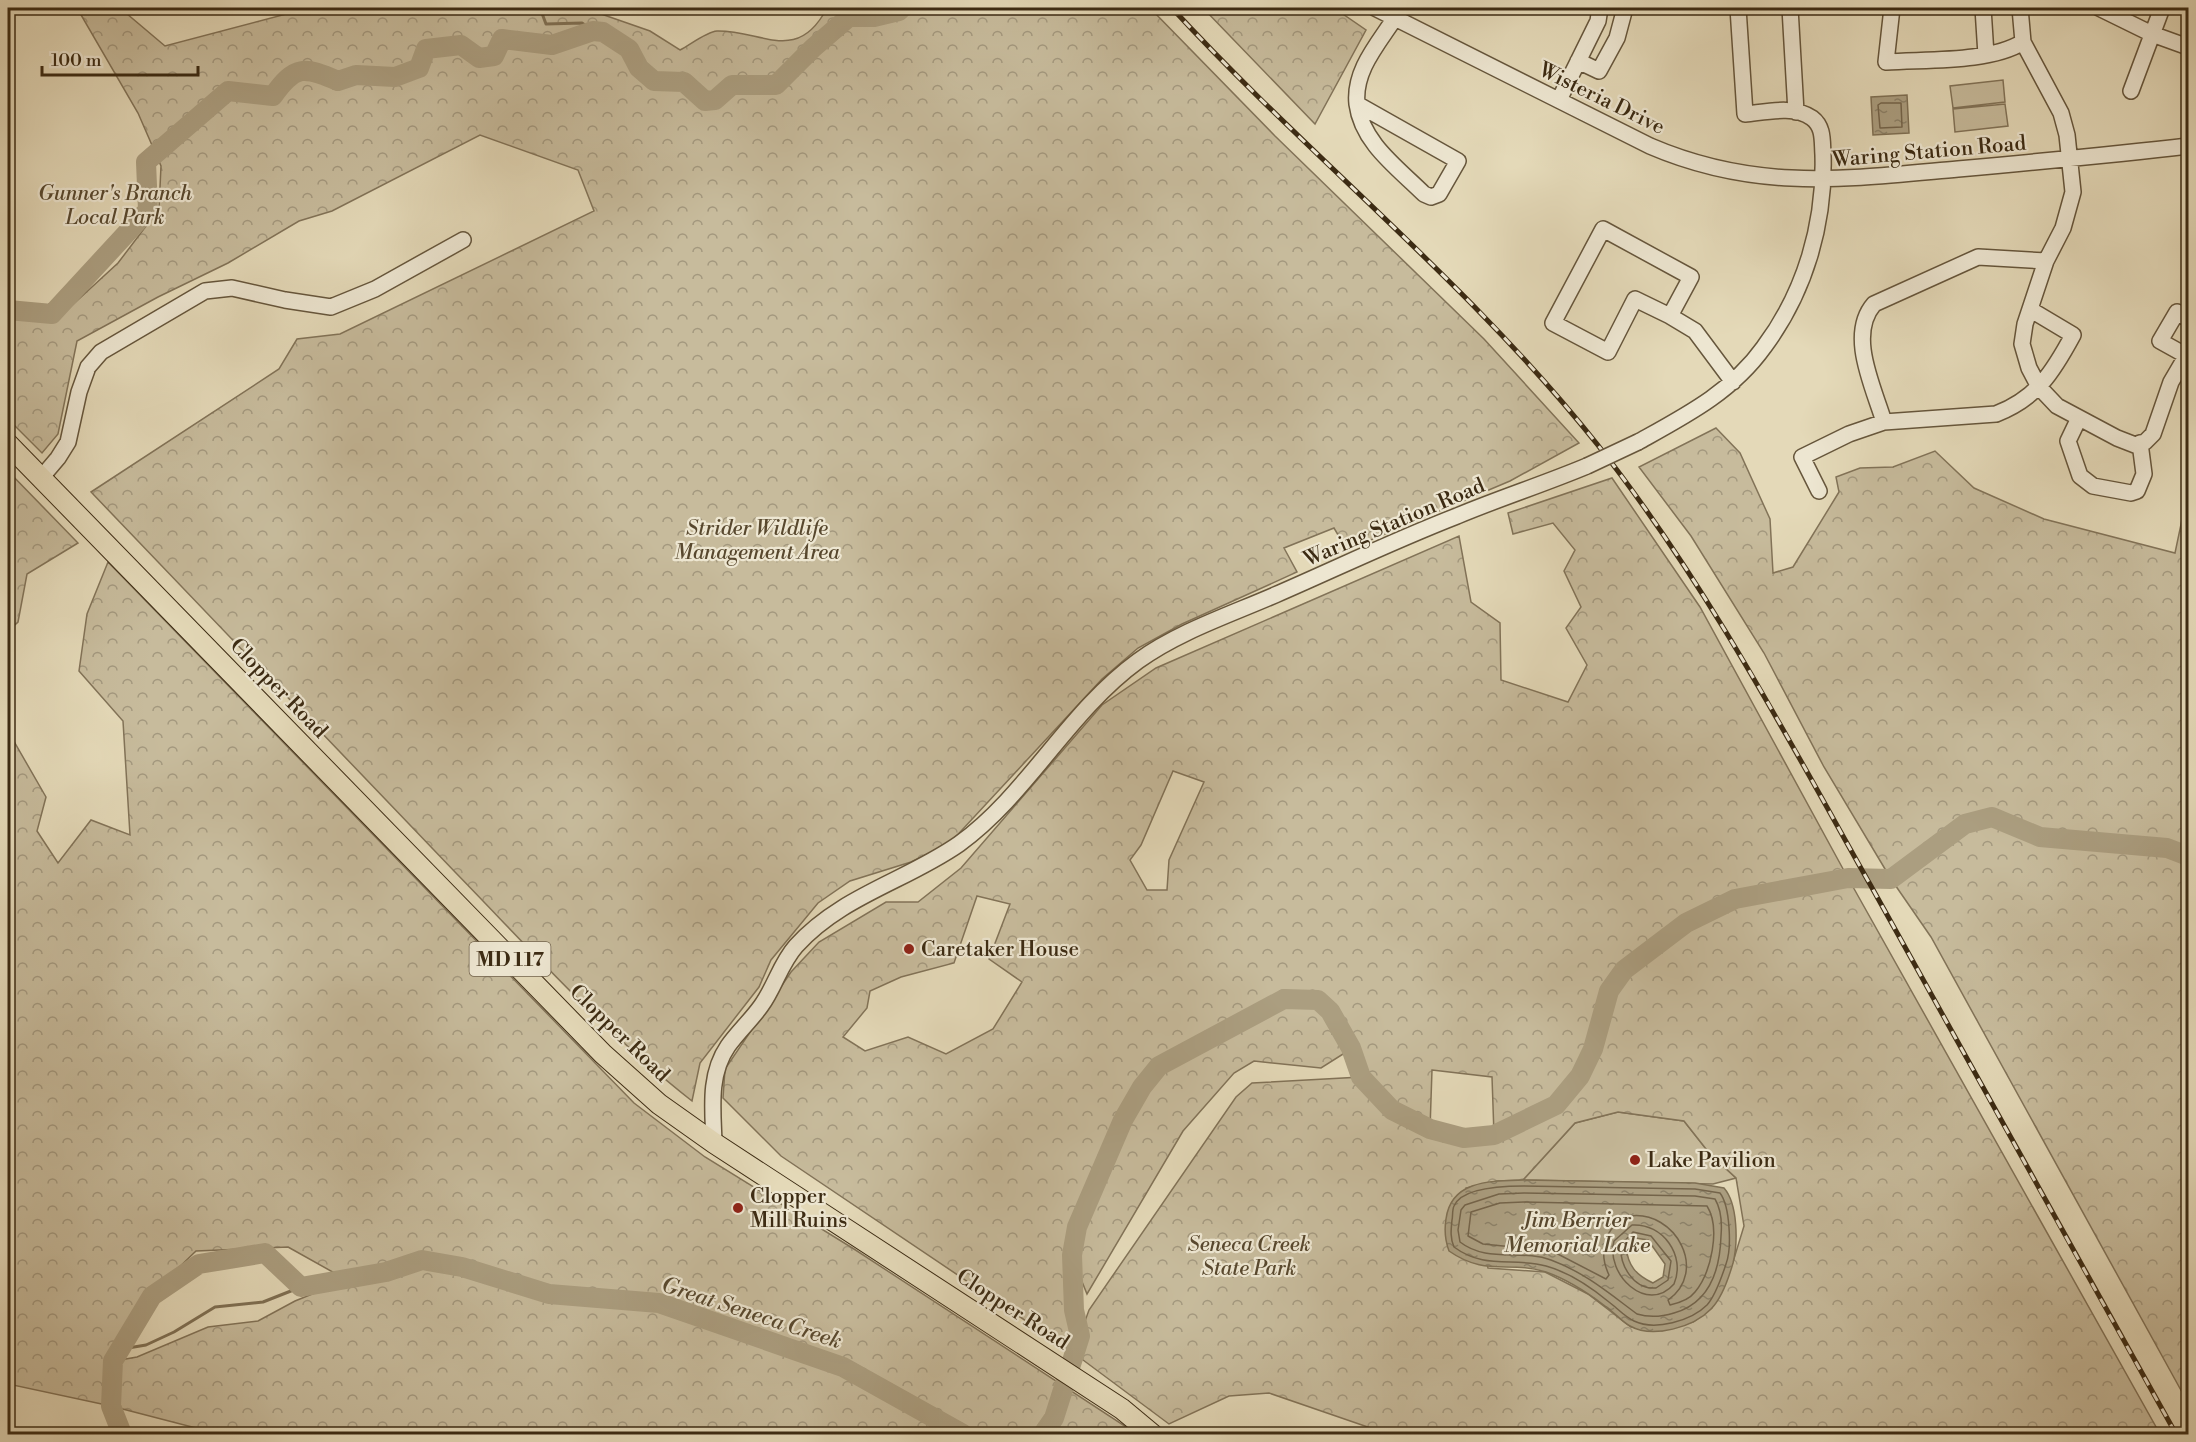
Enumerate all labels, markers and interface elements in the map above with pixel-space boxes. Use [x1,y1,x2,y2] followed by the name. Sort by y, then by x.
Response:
[42,39,198,77] scale bar
[51,49,102,72] text: 100 m
[1533,57,1669,141] street label: Wisteria Drive
[1830,131,2027,174] street label: Waring Station Road
[38,181,192,231] park label: Gunner's Branch Local Park
[1299,473,1489,573] street label: Waring Station Road
[674,516,840,566] park label: Strider Wildlife Management Area
[224,633,333,744] street label: Clopper Road
[921,937,1079,963] place label: Caretaker House
[470,942,550,976] road number: MD 117
[902,942,916,956] marker: Caretaker House
[564,979,675,1088] street label: Clopper Road
[1647,1148,1776,1174] place label: Lake Pavilion
[1628,1153,1642,1167] marker: Lake Pavilion
[750,1184,847,1234] place label: Clopper Mill Ruins
[731,1201,745,1215] marker: Clopper Mill Ruins
[1504,1207,1650,1259] water label: Jim Berrier Memorial Lake
[1188,1232,1310,1282] park label: Seneca Creek State Park
[951,1264,1074,1356] street label: Clopper Road
[658,1272,845,1355] water label: Great Seneca Creek

